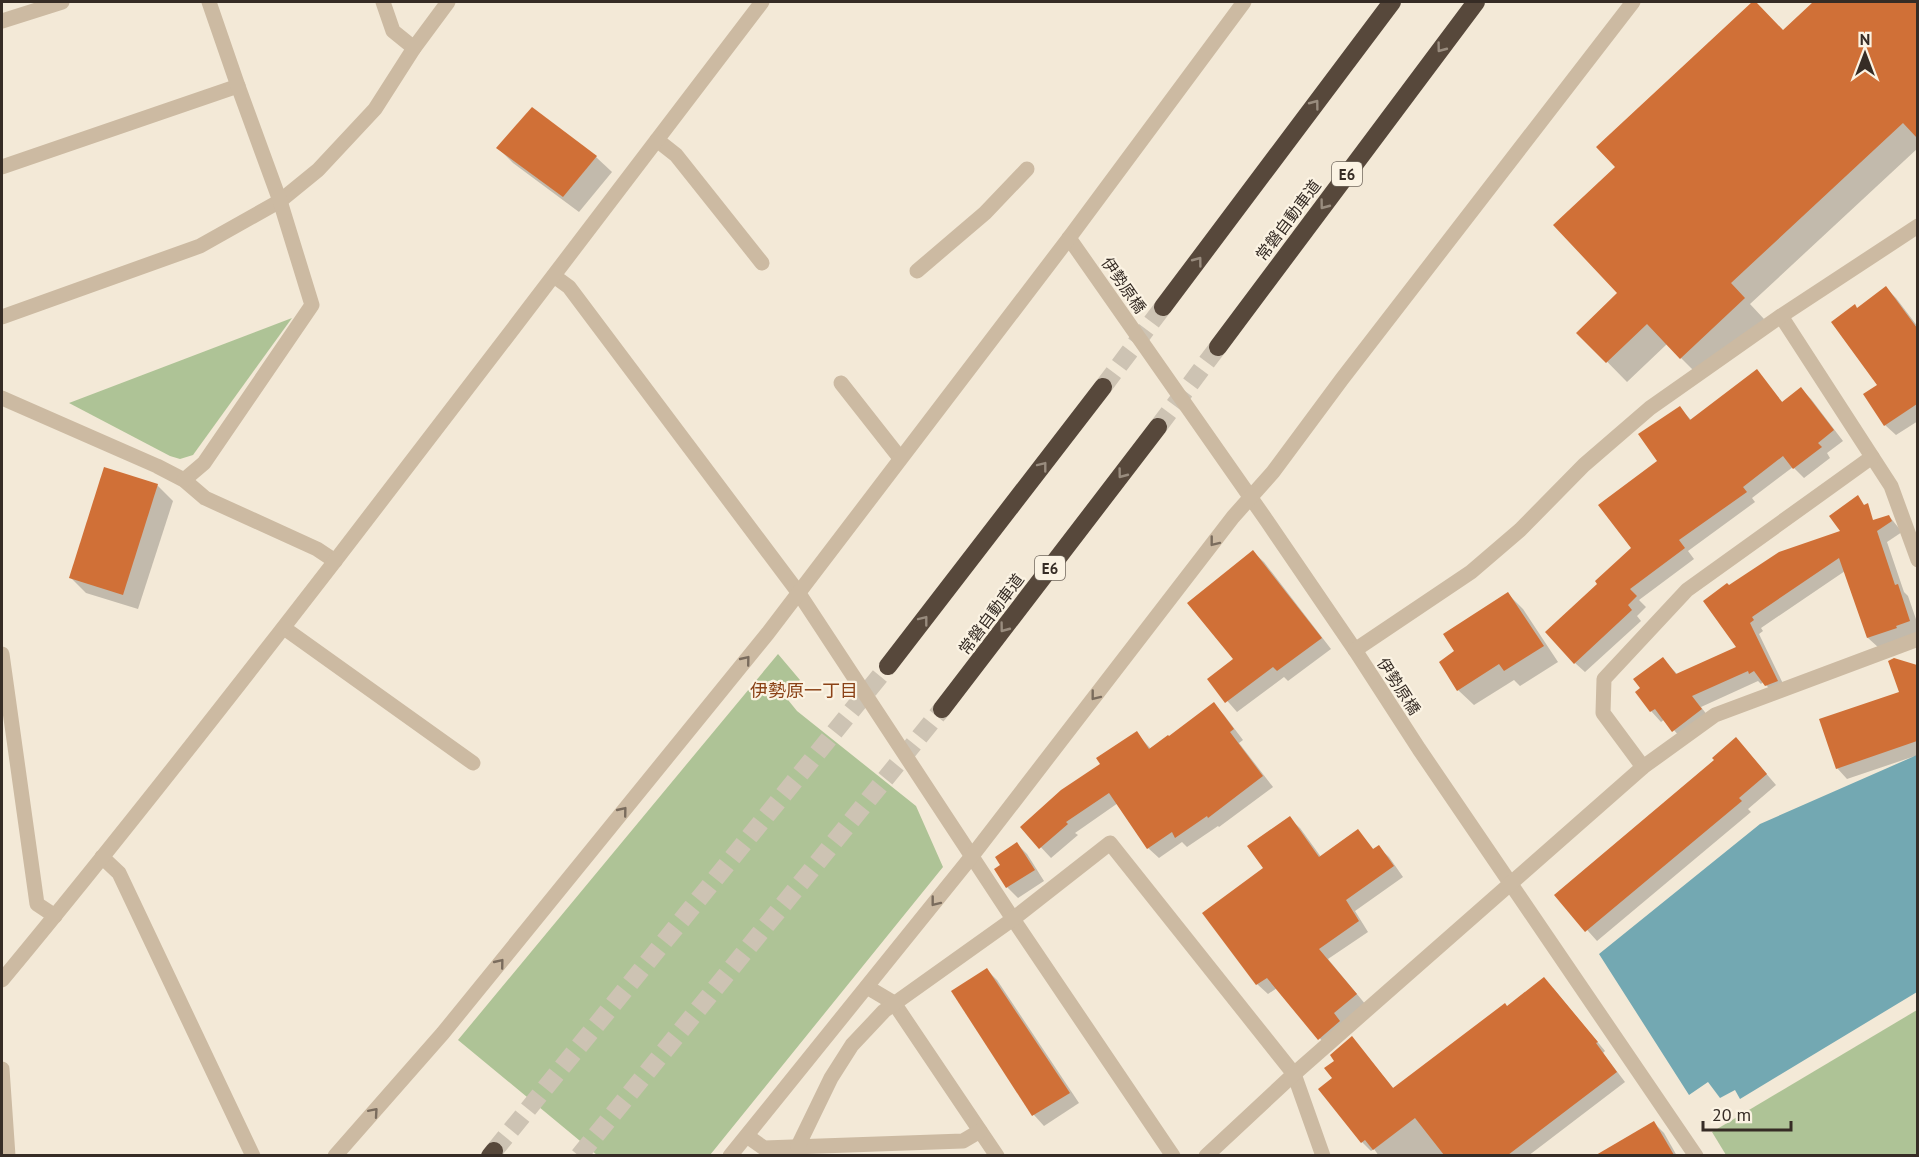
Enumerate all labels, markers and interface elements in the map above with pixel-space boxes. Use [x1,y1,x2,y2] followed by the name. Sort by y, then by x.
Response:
[1835,24,1895,84] north arrow
[1860,29,1870,49] text: N
[1437,42,1448,53] one-way arrow
[1308,100,1319,111] one-way arrow
[1332,162,1362,186] road number: E6
[1251,176,1325,264] street label: 常磐自動車道
[1321,198,1332,209] one-way arrow
[1097,253,1151,317] street label: 伊勢原橋
[1191,256,1202,267] one-way arrow
[1035,461,1046,472] one-way arrow
[1119,467,1130,478] one-way arrow
[1210,535,1221,546] one-way arrow
[1035,556,1065,580] road number: E6
[954,570,1028,658] street label: 常磐自動車道
[916,616,927,627] one-way arrow
[1000,622,1011,633] one-way arrow
[1373,654,1425,718] street label: 伊勢原橋
[738,656,749,667] one-way arrow
[750,679,858,702] district label: 伊勢原一丁目
[1091,690,1102,701] one-way arrow
[615,807,626,818] one-way arrow
[932,895,943,906] one-way arrow
[492,959,503,970] one-way arrow
[1703,1094,1792,1132] scale bar
[1712,1103,1751,1126] text: 20 m
[367,1108,378,1118] one-way arrow

